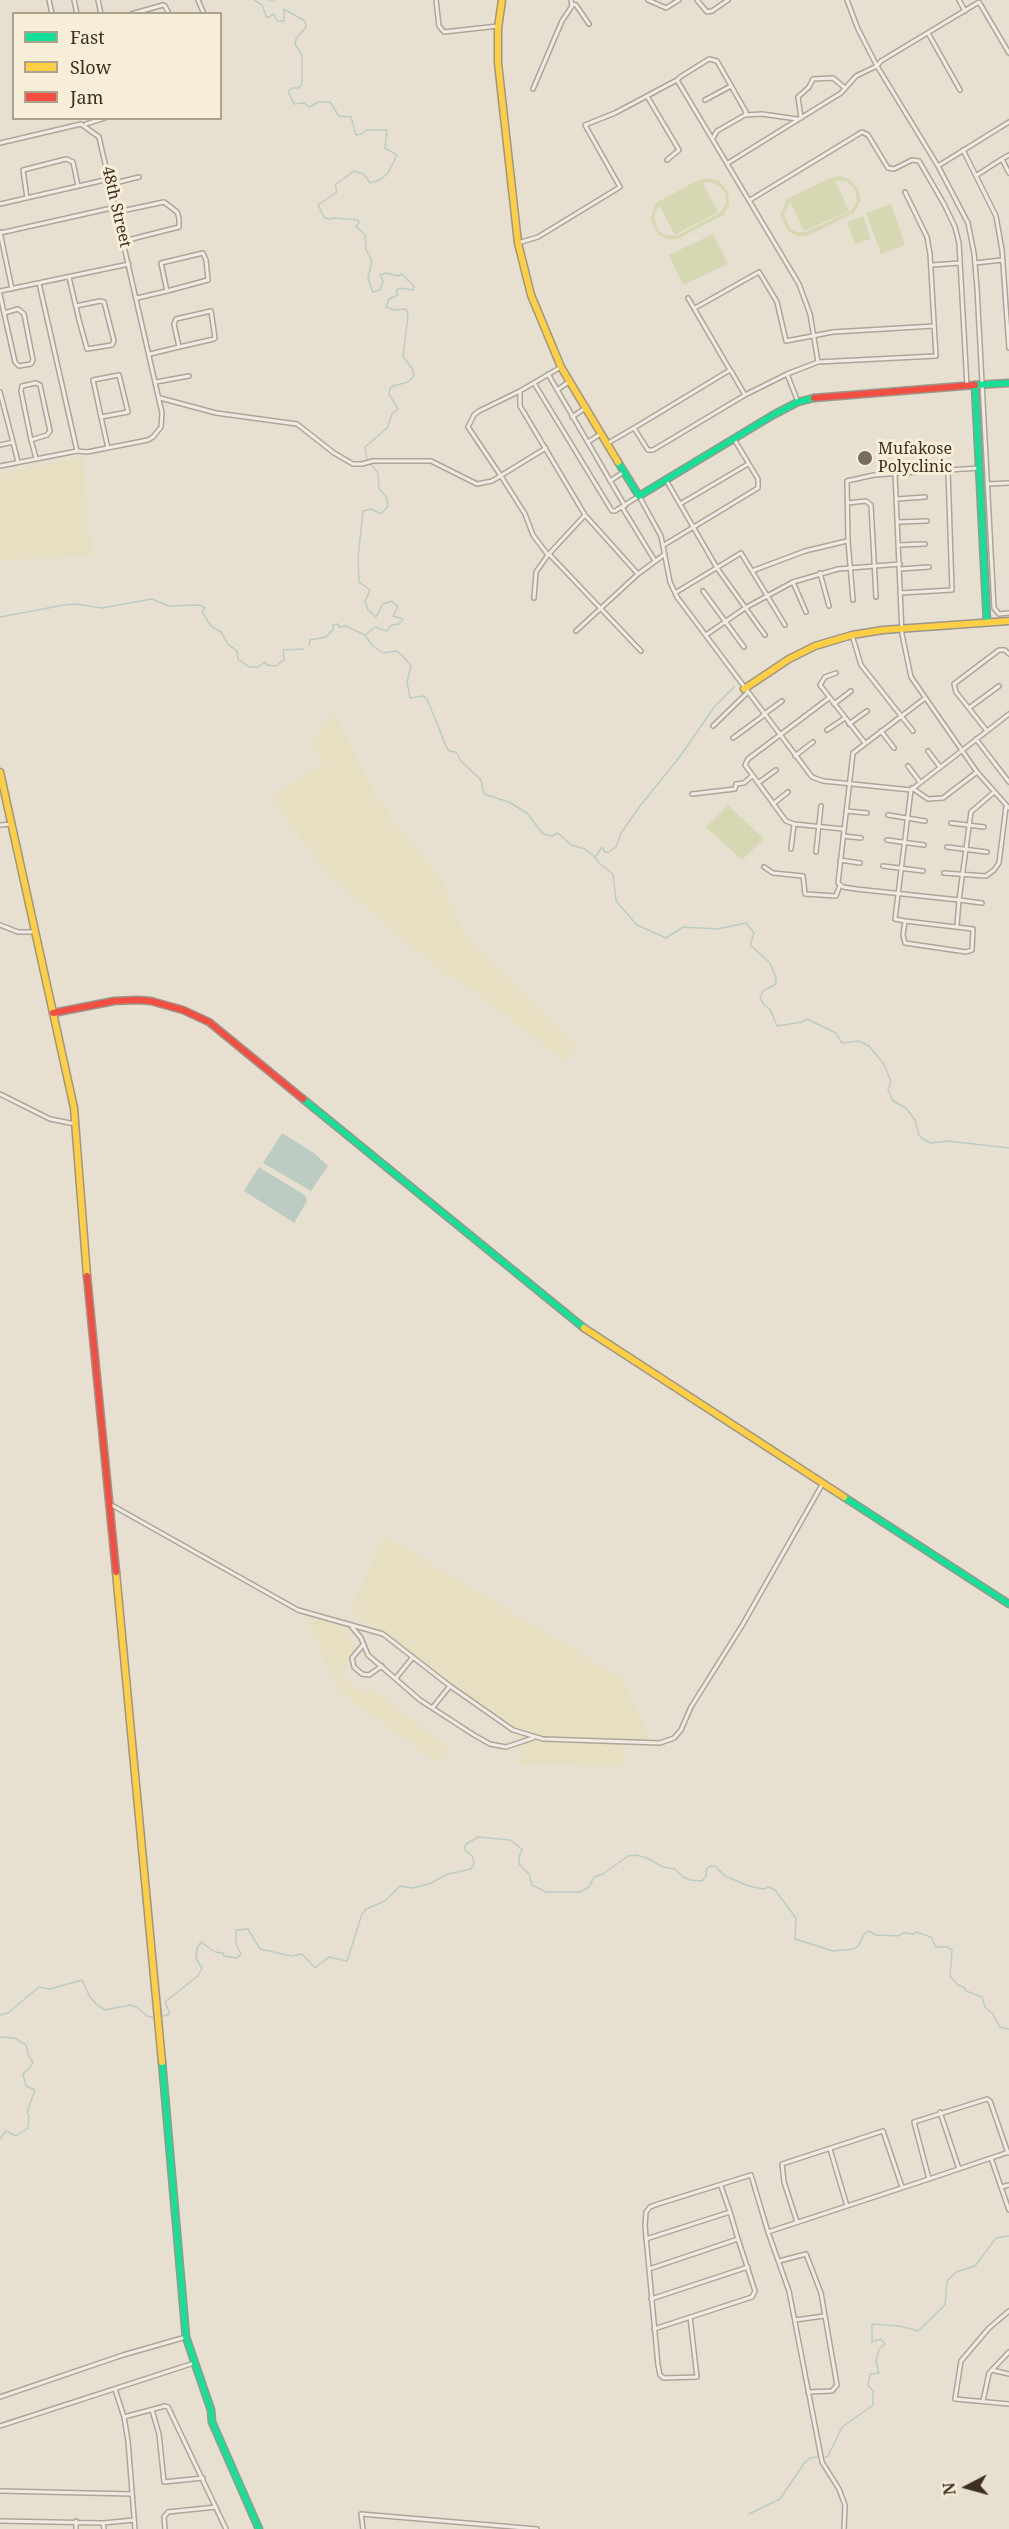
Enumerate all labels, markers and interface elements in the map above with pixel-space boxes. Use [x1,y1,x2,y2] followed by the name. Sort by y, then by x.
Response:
[12,12,222,120] legend
[70,25,105,49] text: Fast
[70,55,111,79] text: Slow
[70,85,104,109] text: Jam
[97,165,135,249] street label: 48th Street
[878,439,952,477] place label: Mufakose Polyclinic
[856,449,874,467] marker: Mufakose Polyclinic
[937,2457,997,2517] north arrow
[938,2481,961,2496] text: N

